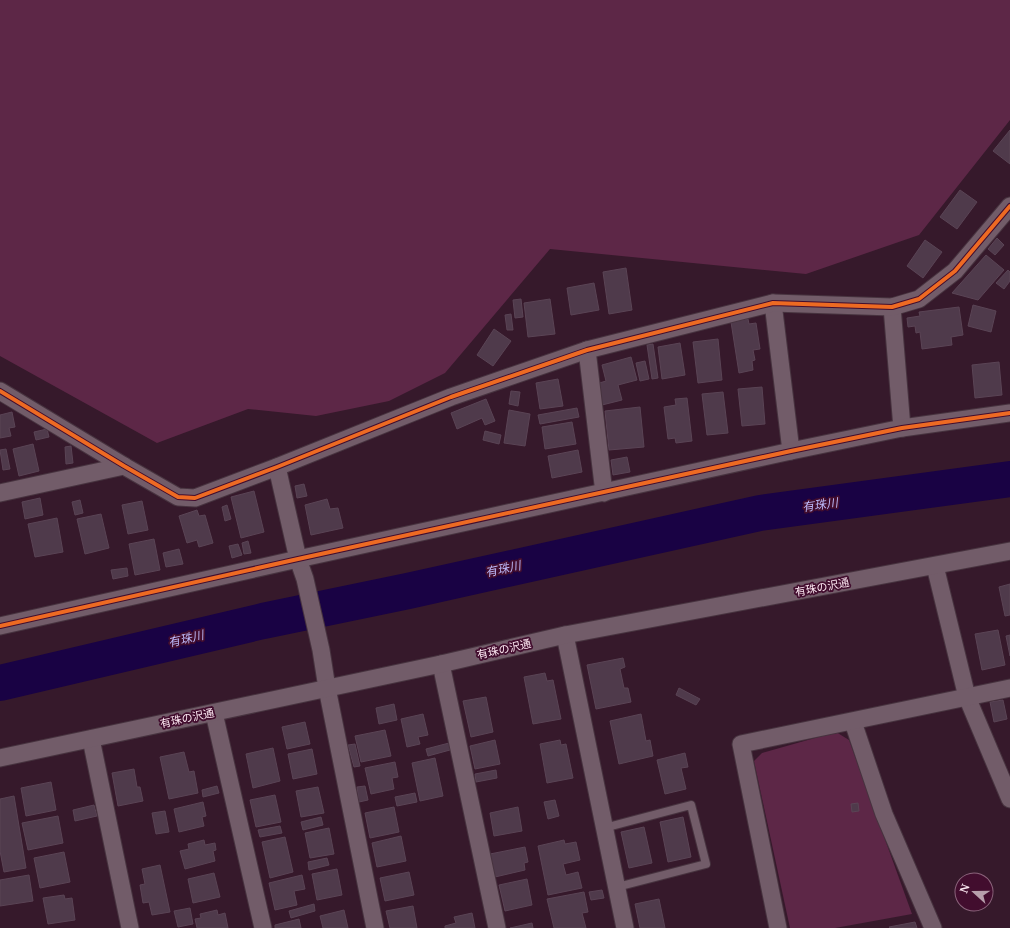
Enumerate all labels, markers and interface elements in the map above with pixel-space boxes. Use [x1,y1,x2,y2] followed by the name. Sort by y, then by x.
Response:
[801,493,841,515] water label: 有珠川
[484,556,524,581] water label: 有珠川
[793,574,850,599] street label: 有珠の沢通
[166,626,207,651] water label: 有珠川
[475,635,532,662] street label: 有珠の沢通
[158,704,215,731] street label: 有珠の沢通
[954,872,994,912] north arrow
[956,881,973,895] text: N

